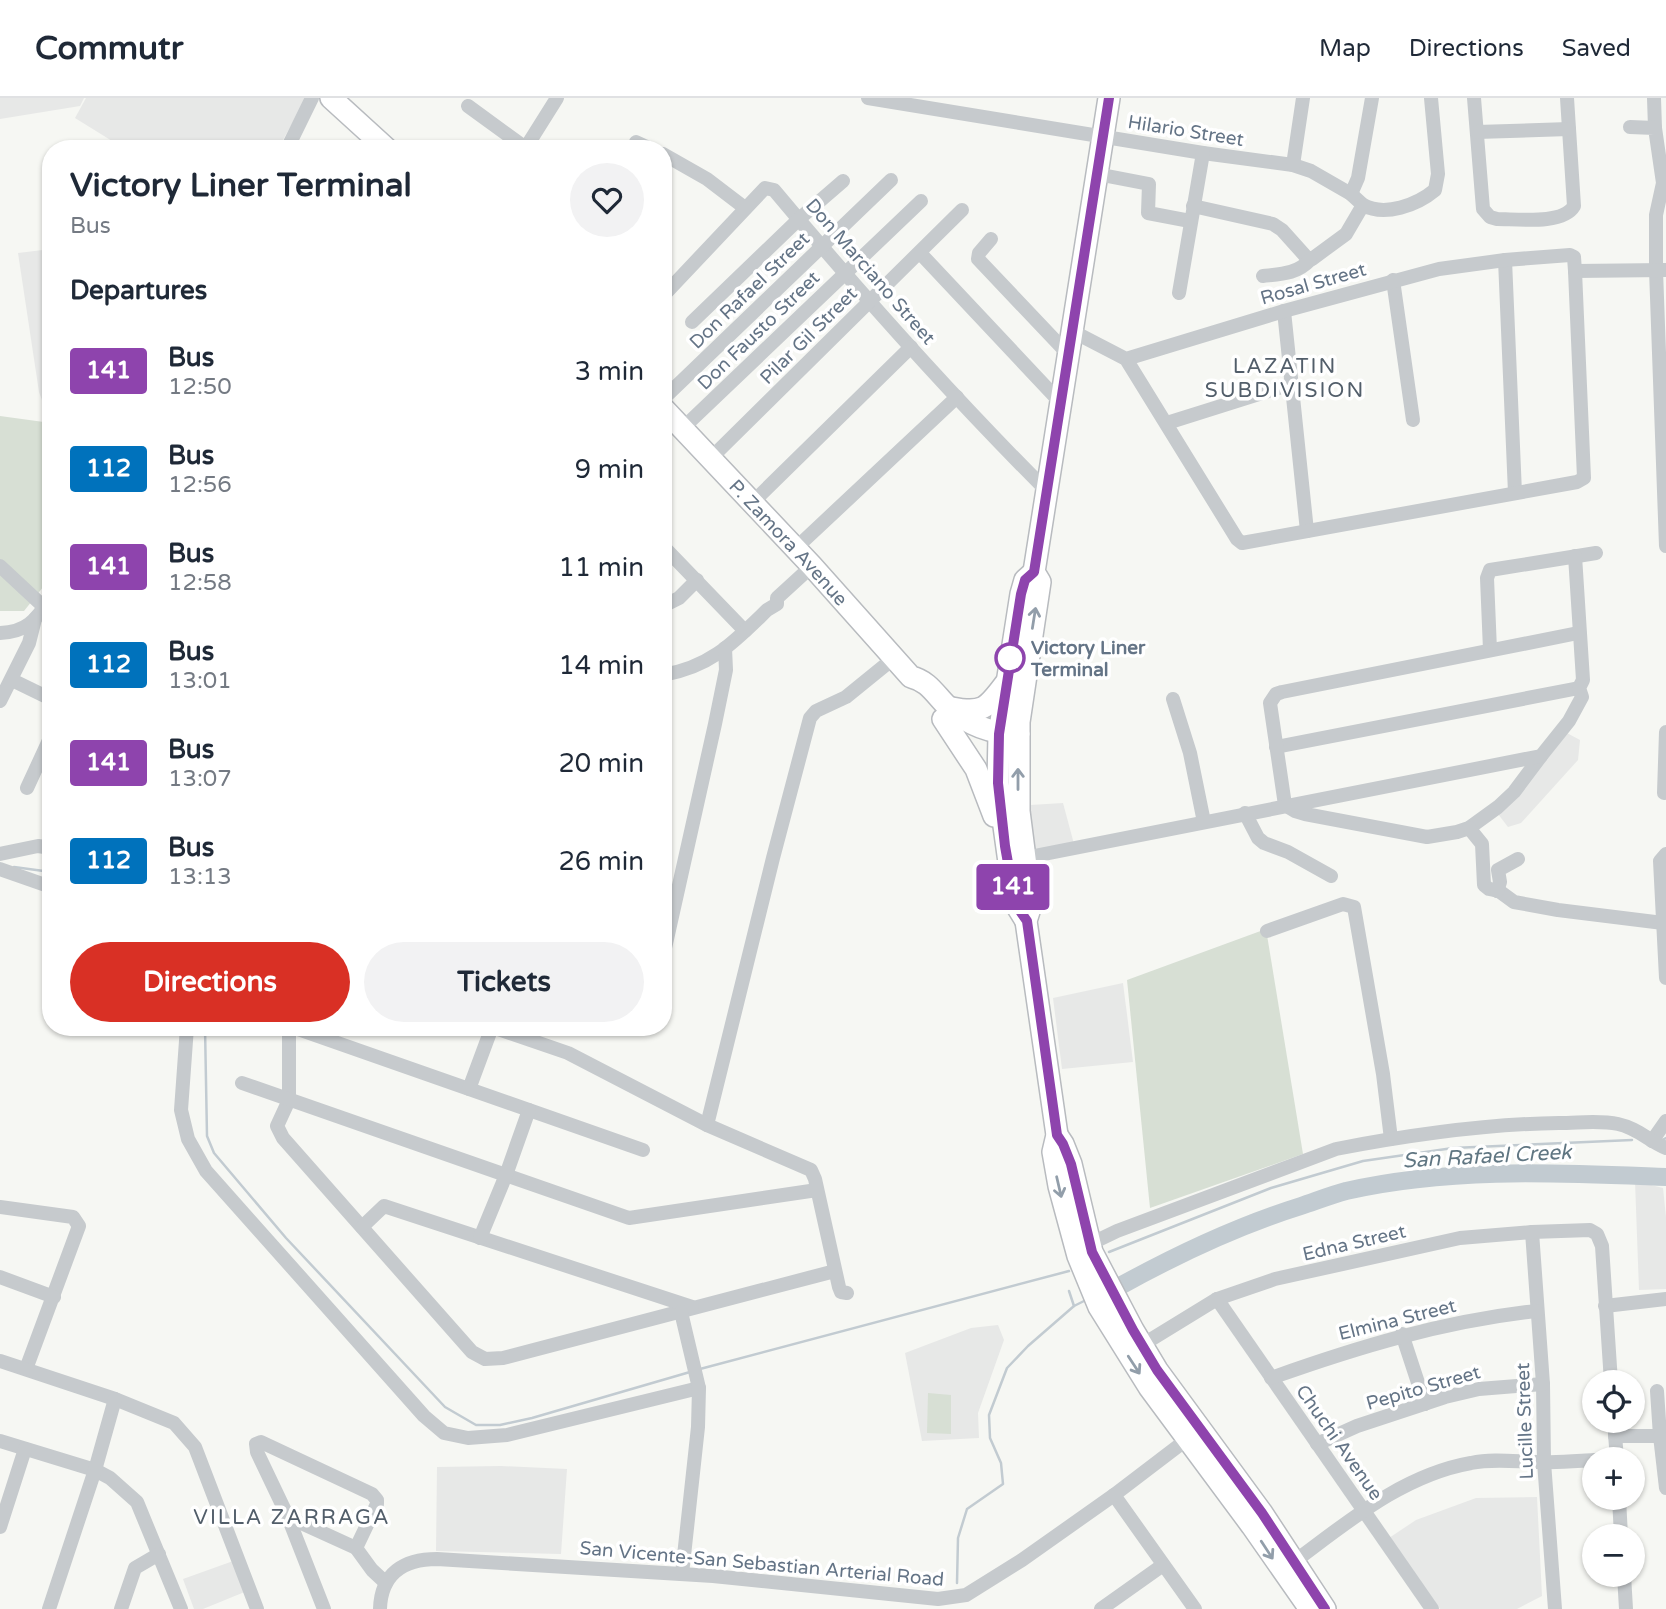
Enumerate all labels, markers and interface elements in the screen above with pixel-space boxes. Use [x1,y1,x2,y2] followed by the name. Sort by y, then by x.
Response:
[35,29,183,68] text: Commutr
[1319,34,1371,63] text: Map
[1409,34,1524,63] text: Directions
[1562,34,1631,63] text: Saved
[1126,111,1245,151] street label: Hilario Street
[570,163,644,237] button: heart
[70,166,412,205] text: Victory Liner Terminal
[801,194,940,349] street label: Don Marciano Street
[70,212,111,240] text: Bus
[685,228,814,354] street label: Don Rafael Street
[1258,258,1369,310] street label: Rosal Street
[693,267,824,395] street label: Don Fausto Street
[70,275,207,306] text: Departures
[756,283,862,389] street label: Pilar Gil Street
[168,342,214,373] text: Bus
[1205,354,1365,403] district label: LAZATIN SUBDIVISION
[86,356,131,385] text: 141
[575,356,644,387] text: 3 min
[168,373,232,401] text: 12:50
[168,440,214,471] text: Bus
[86,454,131,483] text: 112
[575,454,644,485] text: 9 min
[168,471,232,499] text: 12:56
[724,475,852,610] street label: P. Zamora Avenue
[168,538,214,569] text: Bus
[86,552,131,581] text: 141
[558,552,644,583] text: 11 min
[168,569,232,597] text: 12:58
[1028,607,1041,630] one-way arrow
[168,636,214,667] text: Bus
[1030,637,1146,681] place label: Victory Liner Terminal
[995,643,1025,673] marker: Victory Liner Terminal
[86,650,131,679] text: 112
[558,650,644,681] text: 14 min
[168,667,232,695] text: 13:01
[168,734,214,765] text: Bus
[86,748,131,777] text: 141
[558,748,644,779] text: 20 min
[168,765,232,793] text: 13:07
[1012,768,1025,791] one-way arrow
[168,832,214,863] text: Bus
[86,846,131,875] text: 112
[558,846,644,877] text: 26 min
[168,863,232,891] text: 13:13
[973,864,1053,910] line badge: 141
[990,872,1036,901] text: 141
[70,942,350,1022] button: Directions
[364,942,644,1022] button: Tickets
[1402,1140,1574,1173] water label: San Rafael Creek
[1053,1175,1067,1198] one-way arrow
[1300,1220,1408,1266] street label: Edna Street
[1336,1295,1458,1345] street label: Elmina Street
[1127,1355,1141,1374] one-way arrow
[1364,1361,1483,1415] street label: Pepito Street
[1512,1362,1538,1480] street label: Lucille Street
[1582,1370,1645,1587] map controls
[1582,1370,1645,1433] button: locate
[1291,1381,1387,1504] street label: Chuchi Avenue
[1582,1447,1645,1510] button: +
[193,1505,391,1530] district label: VILLA ZARRAGA
[1582,1524,1645,1587] button: −
[579,1537,945,1591] street label: San Vicente-San Sebastian Arterial Road
[1260,1539,1274,1559] one-way arrow

